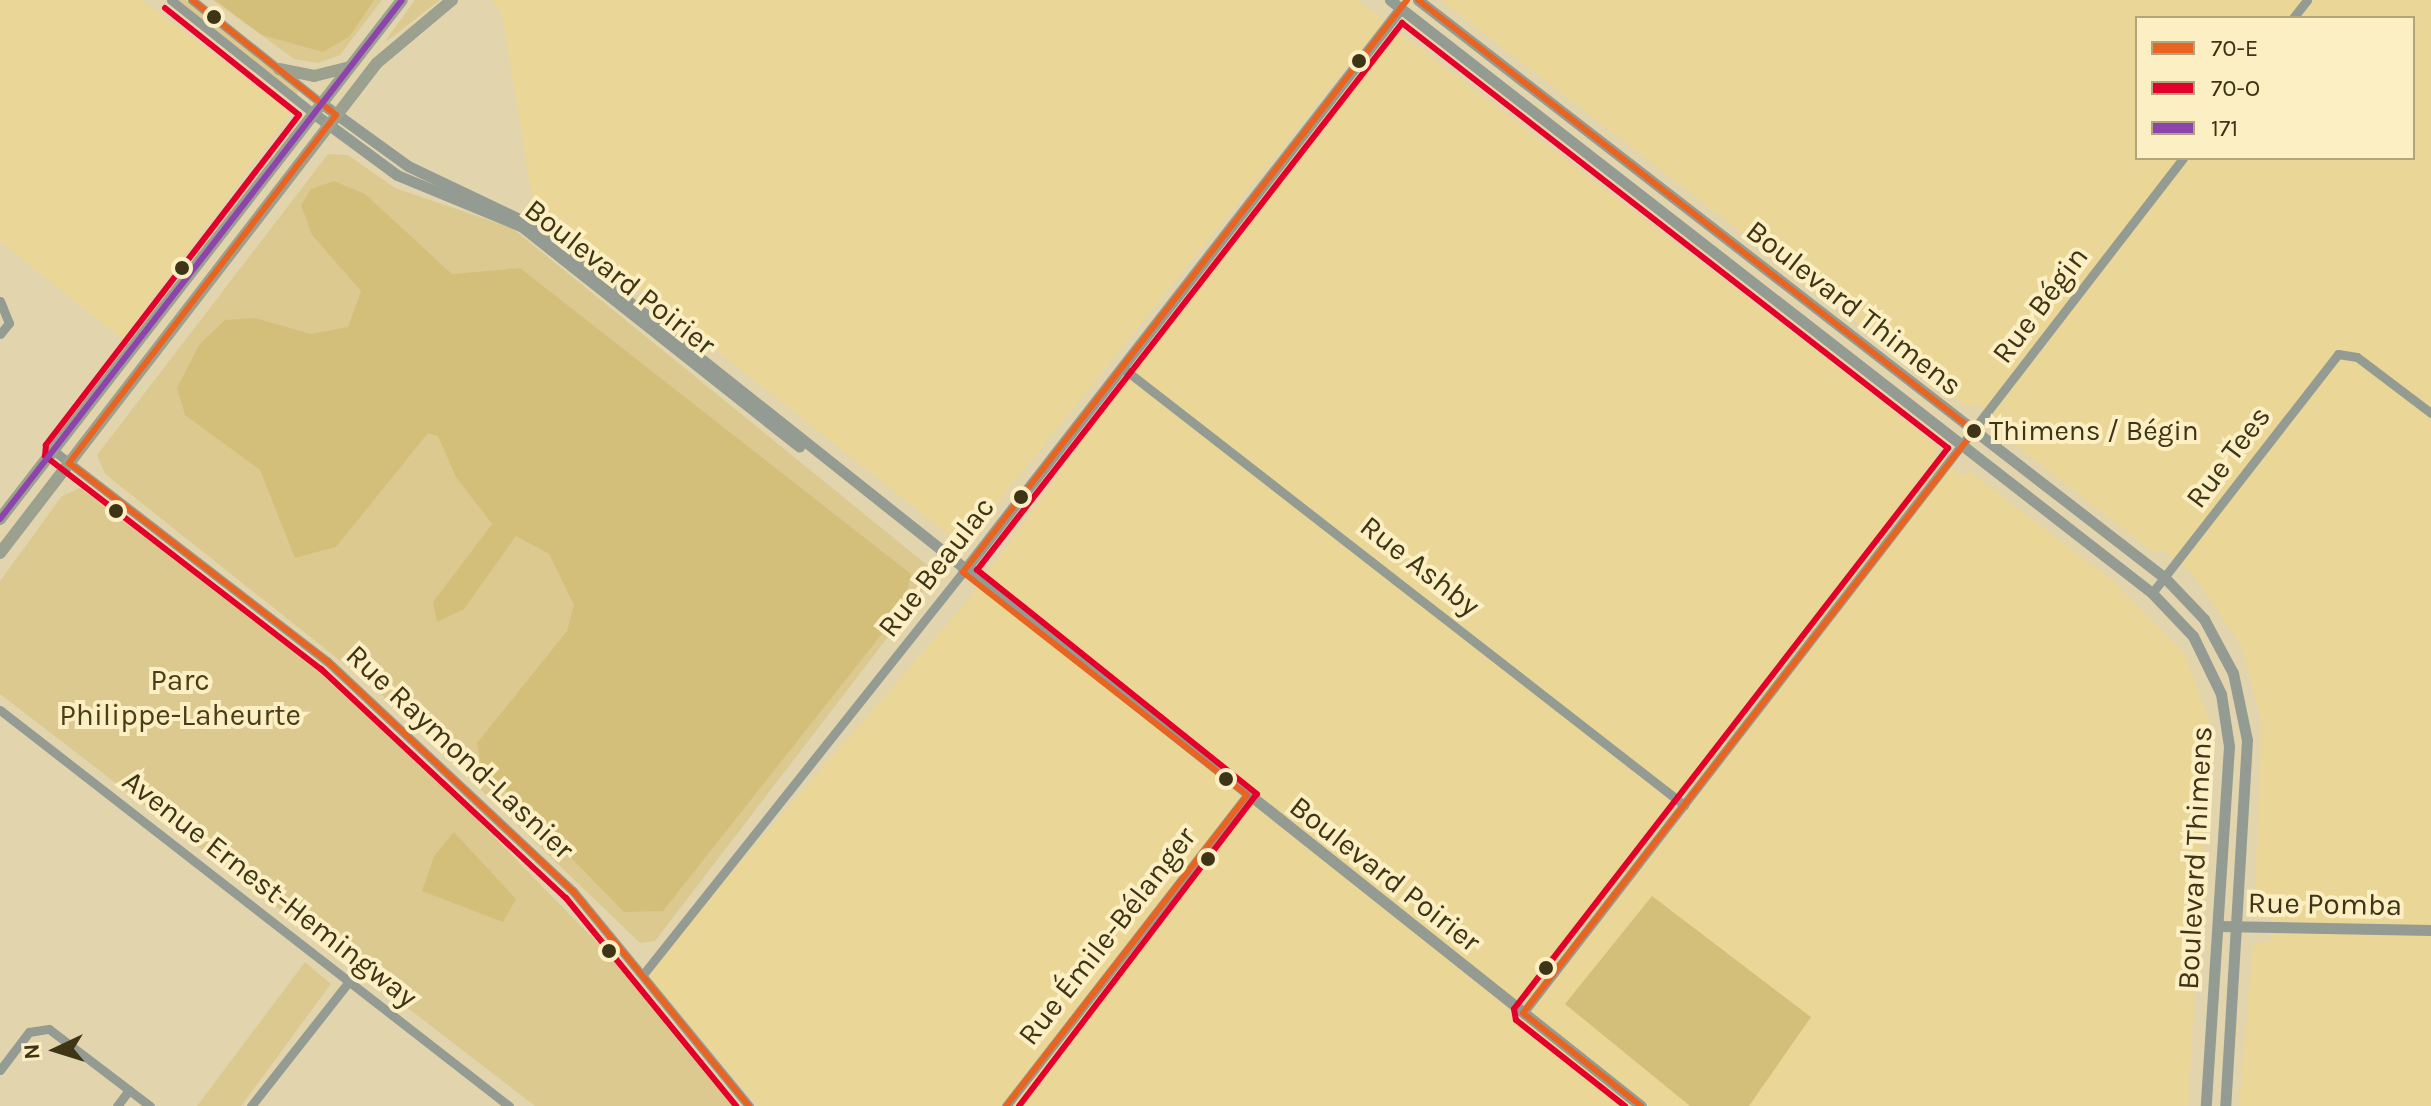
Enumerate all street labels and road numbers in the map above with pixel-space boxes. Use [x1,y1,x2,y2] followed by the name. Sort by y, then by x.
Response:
[517,191,723,363] street label: Boulevard Poirier
[1739,213,1969,403] street label: Boulevard Thimens
[1984,239,2096,371] street label: Rue Bégin
[2178,399,2278,515] street label: Rue Tees
[870,490,1002,644] street label: Rue Beaulac
[1353,508,1487,624] street label: Rue Ashby
[339,637,581,867] street label: Rue Raymond-Lasnier
[2170,725,2220,991] street label: Boulevard Thimens
[115,763,425,1015] street label: Avenue Ernest-Hemingway
[1282,788,1488,960] street label: Boulevard Poirier
[1010,820,1204,1052] street label: Rue Émile-Bélanger
[2247,885,2403,923] street label: Rue Pomba

